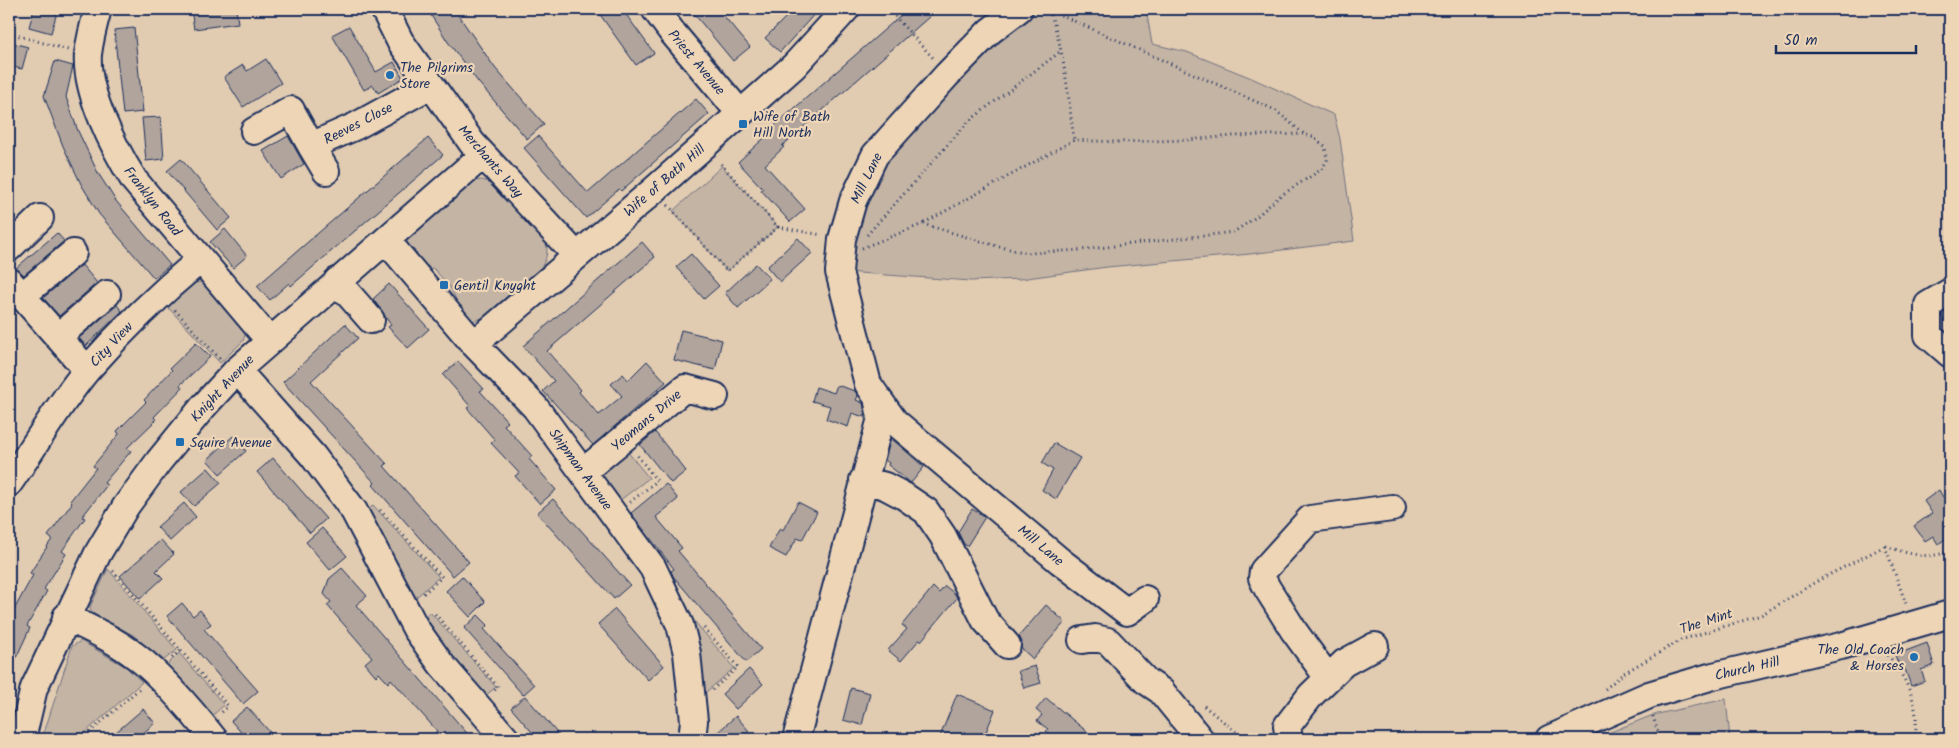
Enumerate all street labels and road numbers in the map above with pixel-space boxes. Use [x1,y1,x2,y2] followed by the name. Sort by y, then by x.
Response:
[662,25,731,101] street label: Priest Avenue
[320,97,397,151] street label: Reeves Close
[452,120,529,203] street label: Merchants Way
[619,139,711,223] street label: Wife of Bath Hill
[845,148,889,208] street label: Mill Lane
[118,162,187,242] street label: Franklyn Road
[85,316,139,373] street label: City View
[186,349,260,427] street label: Knight Avenue
[606,384,687,457] street label: Yeomans Drive
[543,424,618,516] street label: Shipman Avenue
[1012,520,1069,572] street label: Mill Lane
[1677,603,1736,641] street label: The Mint
[1713,651,1782,687] street label: Church Hill

